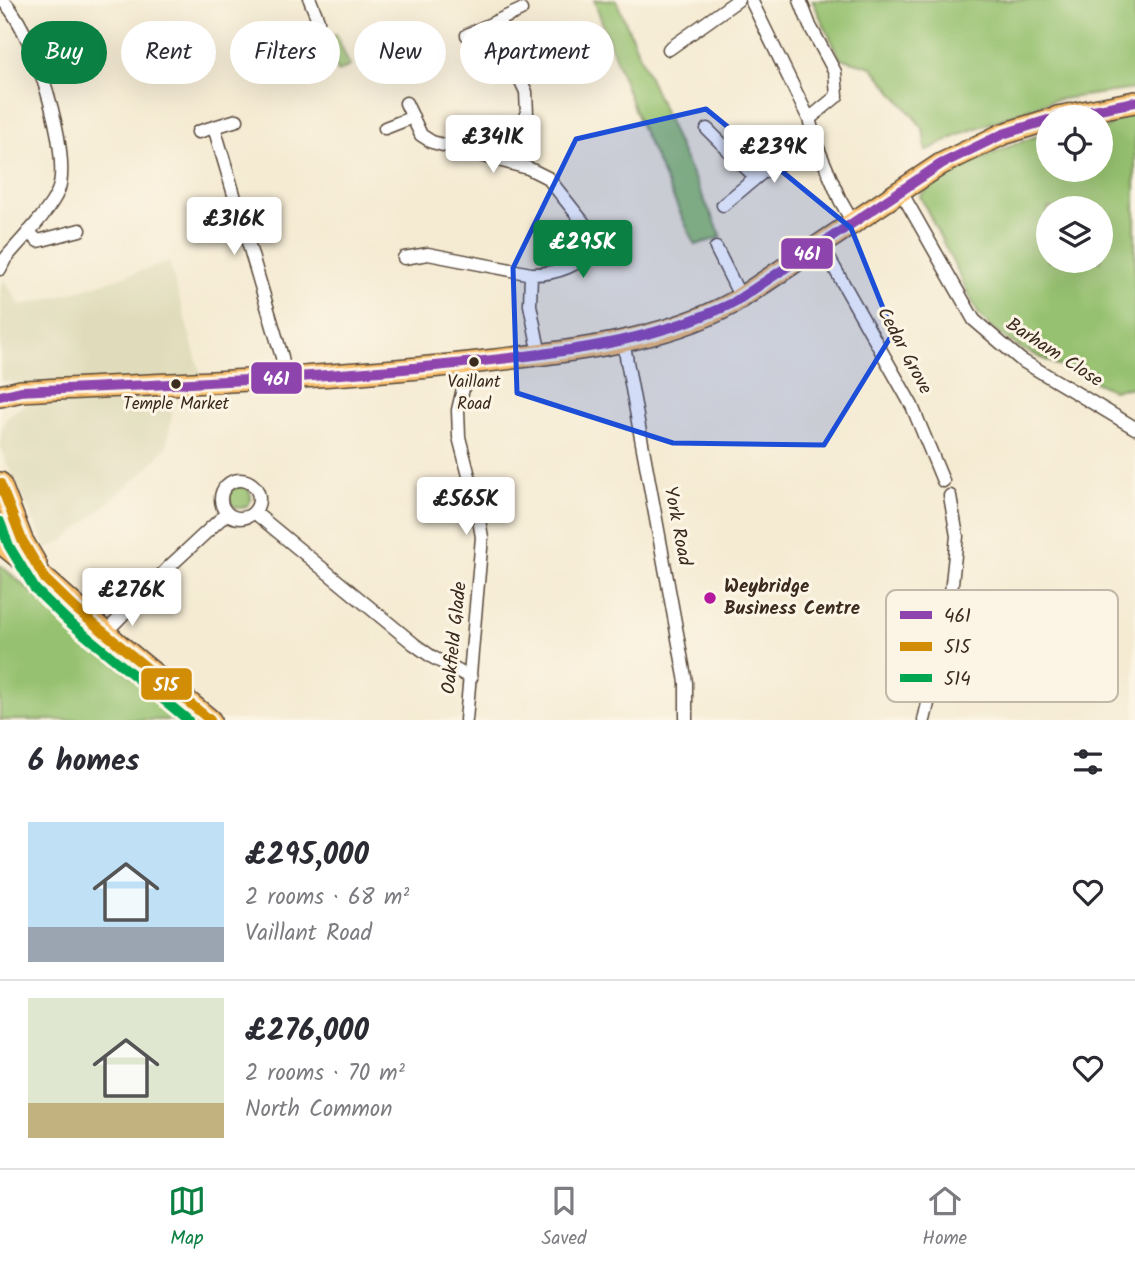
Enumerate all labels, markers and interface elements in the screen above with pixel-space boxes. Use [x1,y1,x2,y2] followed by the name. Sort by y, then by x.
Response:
[21,21,107,84] chip: Buy
[121,21,216,84] chip: Rent
[230,21,340,84] chip: Filters
[354,21,446,84] chip: New
[460,21,614,84] chip: Apartment
[1036,105,1113,273] map controls
[1036,105,1113,182] button: locate
[444,116,542,175] pin: £341K
[462,120,524,156] text: £341K
[725,125,823,185] pin: £239K
[740,130,808,166] text: £239K
[1036,196,1113,273] button: layers
[185,198,283,257] pin: £316K
[203,202,265,238] text: £316K
[534,220,632,280] pin: £295K
[549,225,617,261] text: £295K
[780,237,834,270] line badge: 461
[794,240,820,270] text: 461
[868,302,940,401] street label: Cedar Grove
[1000,310,1109,396] street label: Barham Close
[467,355,481,369] marker: Vaillant Road
[250,361,303,395] line badge: 461
[263,365,289,395] text: 461
[447,369,501,418] place label: Vaillant Road
[169,377,183,391] marker: Temple Market
[123,391,230,418] place label: Temple Market
[417,477,515,537] pin: £565K
[433,482,499,518] text: £565K
[655,484,699,569] street label: York Road
[83,568,181,628] pin: £276K
[724,572,860,624] place label: Weybridge Business Centre
[98,573,166,609] text: £276K
[434,580,476,696] street label: Oakfield Glade
[702,590,718,606] marker: Weybridge Business Centre
[886,590,1118,702] legend
[944,602,971,632] text: 461
[944,633,972,663] text: 515
[944,665,971,695] text: 514
[140,667,193,701] line badge: 515
[153,671,180,701] text: 515
[28,738,140,786] text: 6 homes
[1069,743,1107,781] icon: filters
[245,832,369,880] text: £295,000
[84,850,168,934] icon: home
[1069,873,1107,911] icon: heart
[245,880,409,916] text: 2 rooms · 68 m²
[245,916,372,952] text: Vaillant Road
[245,1008,369,1056] text: £276,000
[84,1026,168,1110] icon: home
[1069,1049,1107,1087] icon: heart
[245,1056,405,1092] text: 2 rooms · 70 m²
[245,1092,393,1128] text: North Common
[168,1182,206,1254] tab: Map
[541,1182,587,1254] tab: Saved
[922,1182,967,1254] tab: Home

